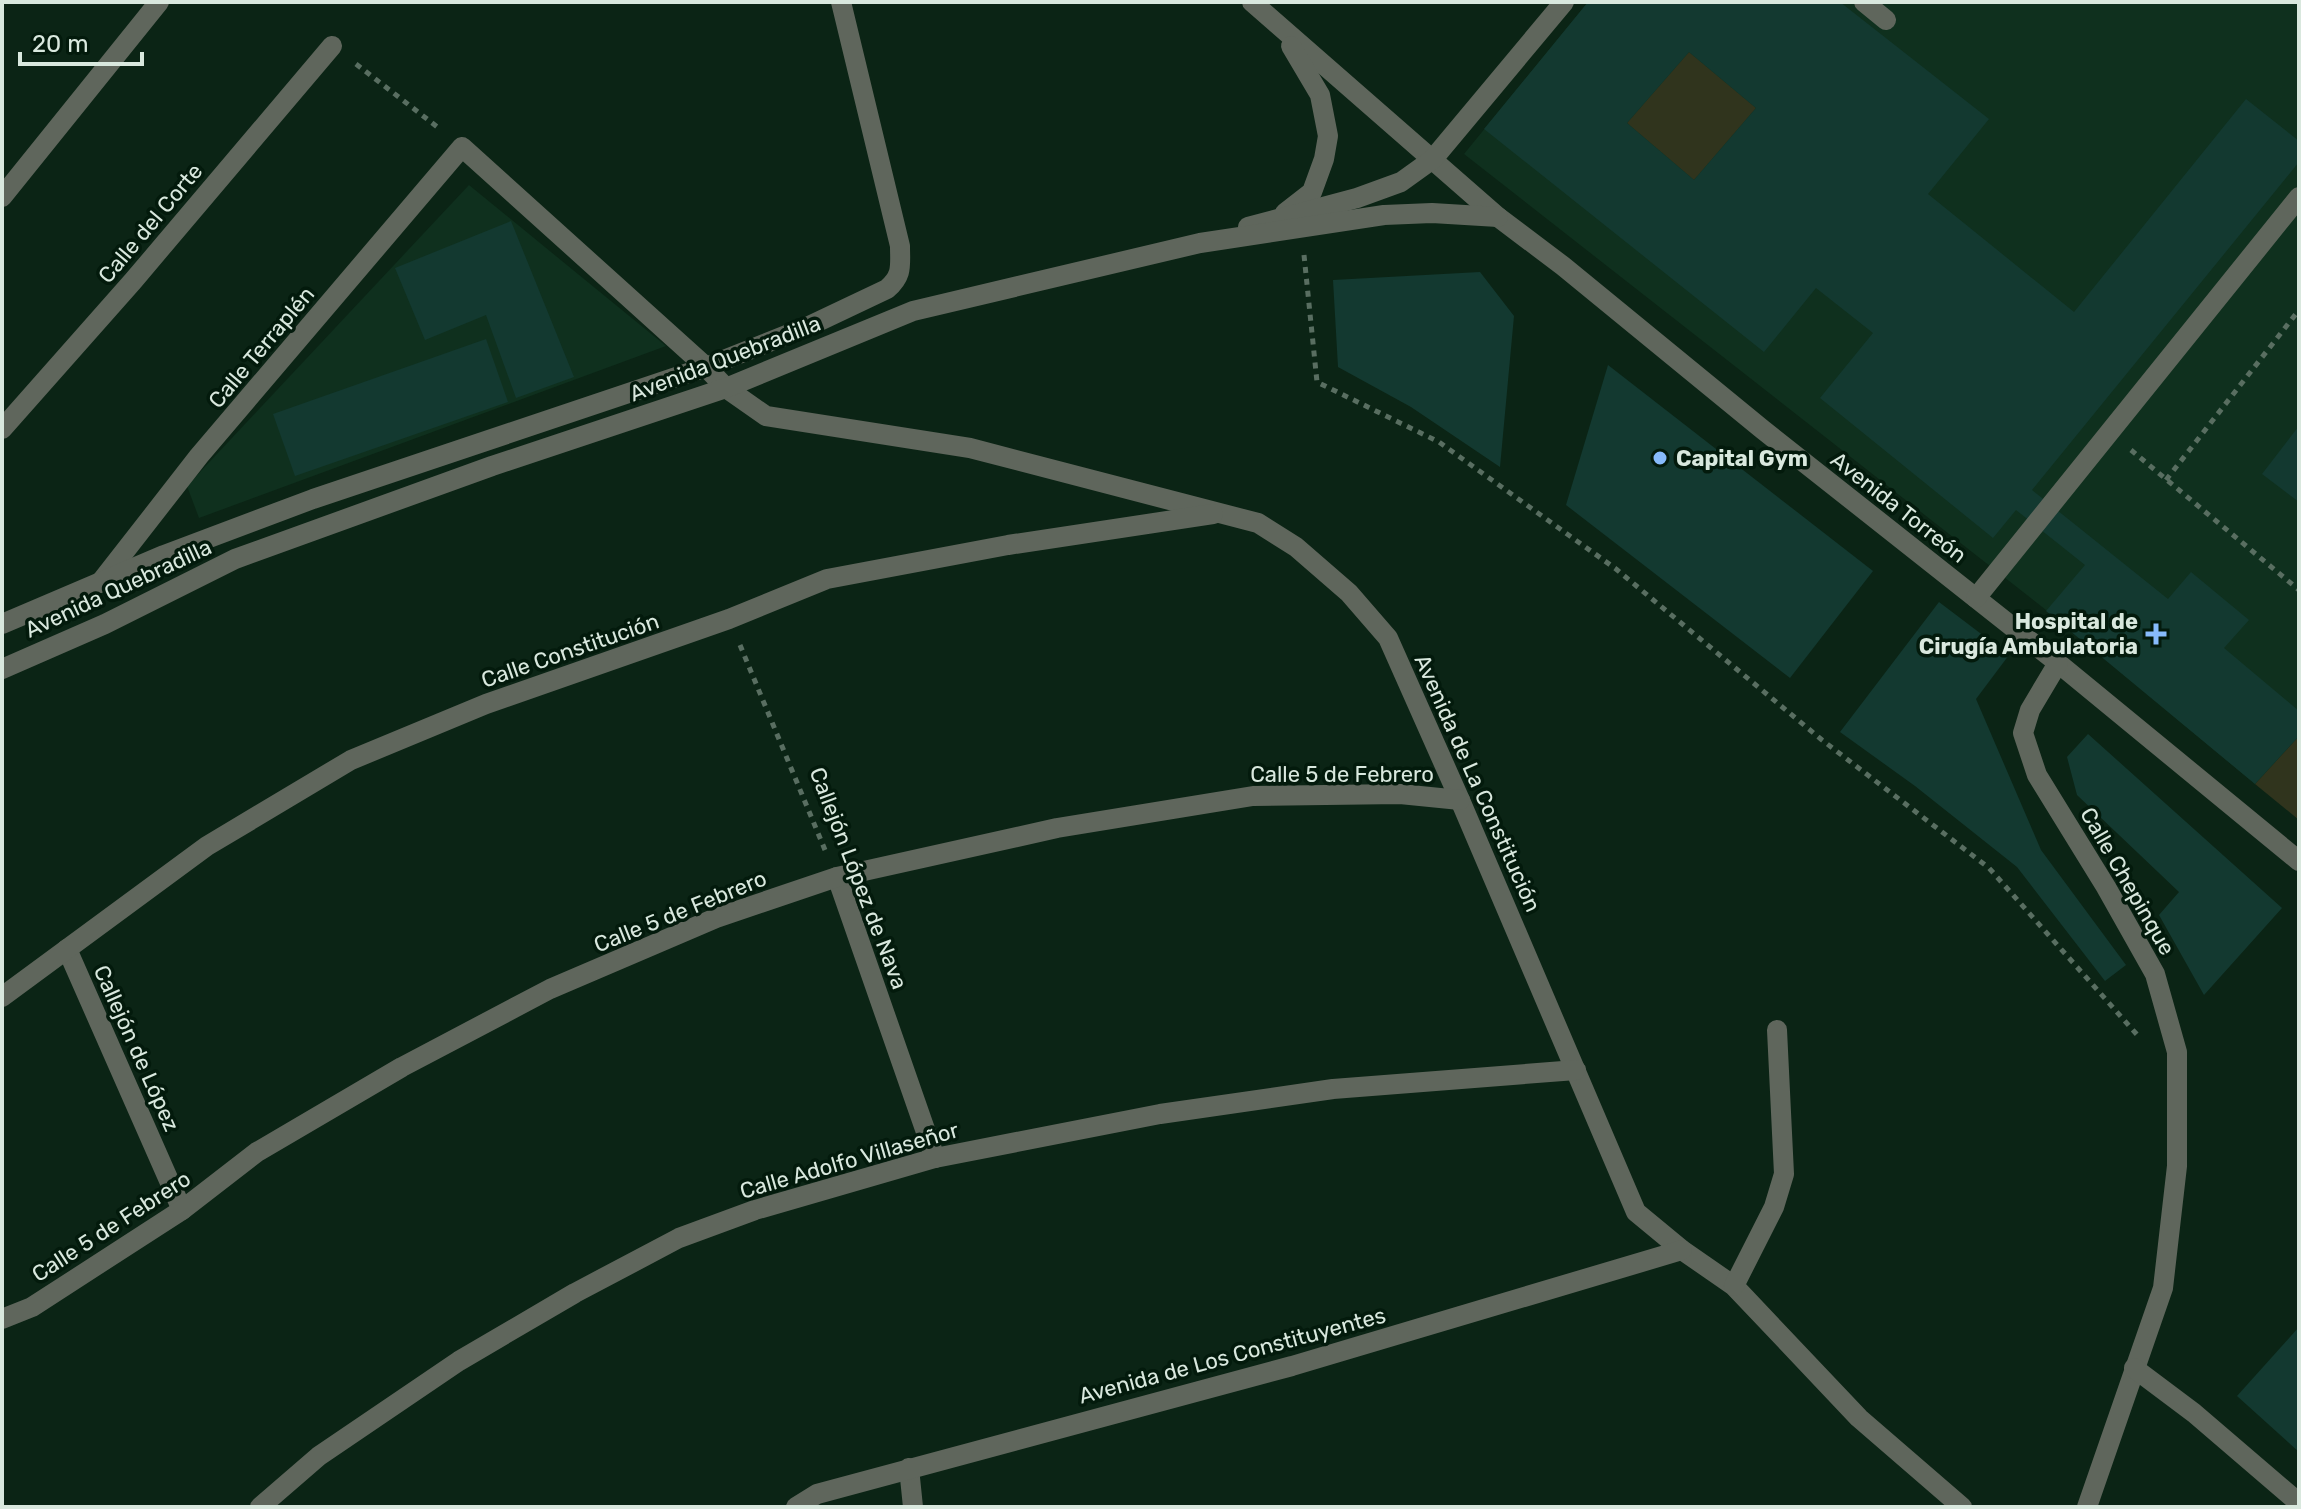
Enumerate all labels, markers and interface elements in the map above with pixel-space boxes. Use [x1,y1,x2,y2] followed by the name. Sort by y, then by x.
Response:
[20,16,142,66] scale bar
[32,30,89,58] text: 20 m
[93,158,208,289] street label: Calle del Corte
[203,281,320,414] street label: Calle Terraplén
[626,310,825,407] street label: Avenida Quebradilla
[1676,445,1808,472] place label: Capital Gym
[1825,446,1972,569] street label: Avenida Torreón
[1651,449,1669,467] marker: Capital Gym
[21,533,216,643] street label: Avenida Quebradilla
[478,607,663,694] street label: Calle Constitución
[1919,608,2138,660] place label: Hospital de Cirugía Ambulatoria
[2145,623,2167,645] marker: Hospital de Cirugía Ambulatoria
[1408,650,1547,916] street label: Avenida de La Constitución
[1250,761,1434,788] street label: Calle 5 de Febrero
[804,763,913,993] street label: Callejón López de Nava
[2074,803,2181,960] street label: Calle Chepinque
[590,865,770,958] street label: Calle 5 de Febrero
[88,961,185,1135] street label: Callejón de López
[737,1116,962,1205] street label: Calle Adolfo Villaseñor
[27,1165,196,1288] street label: Calle 5 de Febrero
[1076,1301,1389,1409] street label: Avenida de Los Constituyentes

